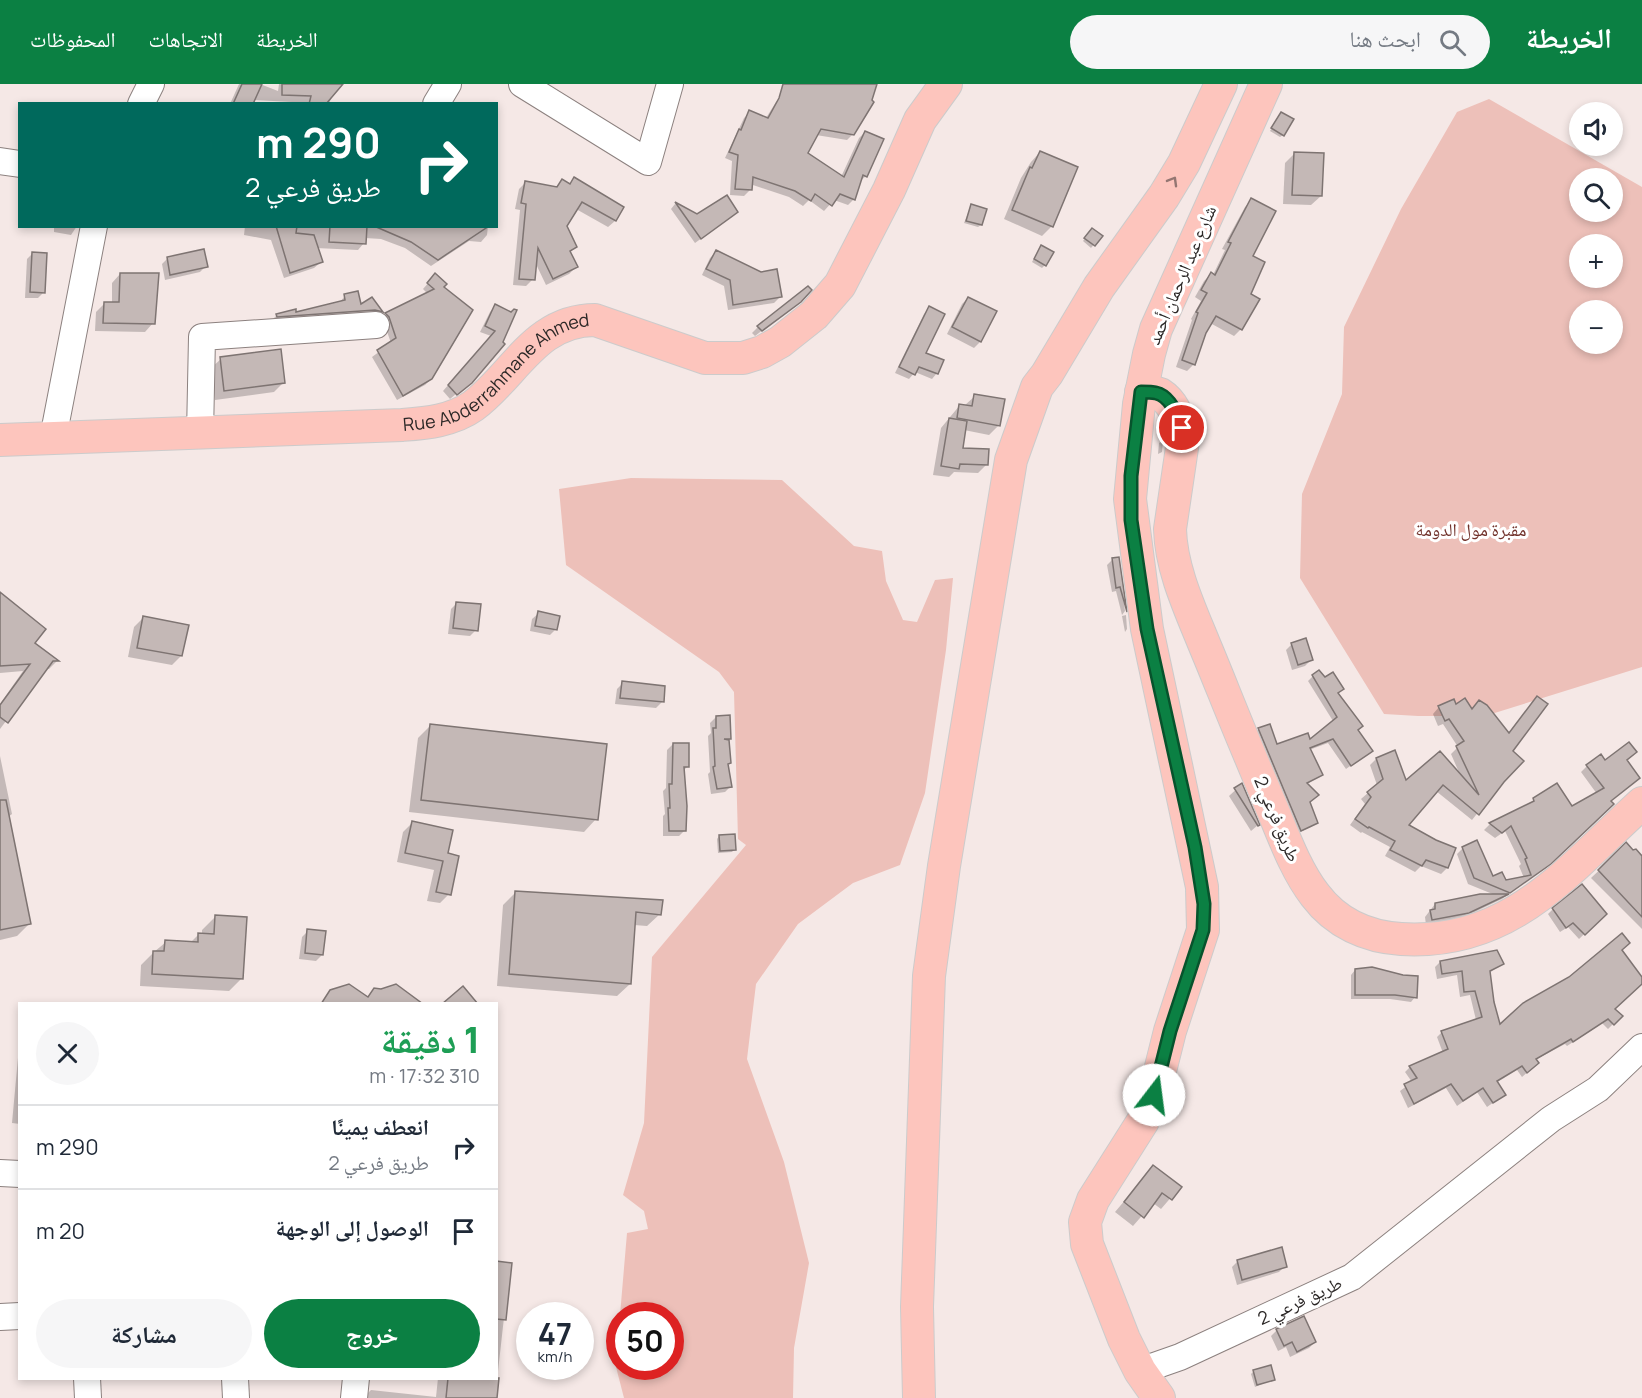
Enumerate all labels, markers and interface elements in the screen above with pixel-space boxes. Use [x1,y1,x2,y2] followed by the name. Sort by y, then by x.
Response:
[1070,15,1490,69] search box
[1526,18,1612,56] text: الخريطة
[1350,24,1421,54] text: ابحث هنا
[30,25,115,53] text: المحفوظات
[148,25,223,53] text: الاتجاهات
[256,25,318,53] text: الخريطة
[1436,26,1469,59] icon: search
[1569,102,1623,354] map controls
[1569,102,1623,156] button: sound
[256,113,381,171] text: 290 m
[402,126,480,204] icon: right
[245,168,381,205] text: طريق فرعي 2
[1569,168,1623,222] button: search
[1166,177,1178,187] one-way arrow
[1141,201,1221,348] street label: شارع عبد الرحمان أحمد
[1569,234,1623,288] button: +
[1569,300,1623,354] button: −
[402,307,590,436] street label: Rue Abderrahmane Ahmed
[1156,402,1207,453] pin
[1165,411,1198,444] icon: arrive
[1416,517,1527,541] park label: مقبرة مول الدومة
[1246,772,1307,866] street label: طريق فرعي 2
[381,1015,480,1064] text: 1 دقيقة
[36,1022,99,1085] button: close
[369,1062,480,1089] text: 310 m · 17:32
[1122,1063,1186,1127] position arrow
[331,1112,429,1142] text: انعطف يمينًا
[447,1131,480,1164] icon: right
[36,1132,99,1162] text: 290 m
[328,1149,429,1176] text: طريق فرعي 2
[276,1213,429,1243] text: الوصول إلى الوجهة
[447,1215,480,1248] icon: arrive
[36,1216,85,1246] text: 20 m
[1253,1270,1347,1333] street label: طريق فرعي 2
[36,1299,252,1368] button: مشاركة
[264,1299,480,1368] button: خروج
[606,1302,684,1380] speed limit sign: 50
[538,1313,572,1354] text: 47
[538,1346,572,1367] text: km/h

